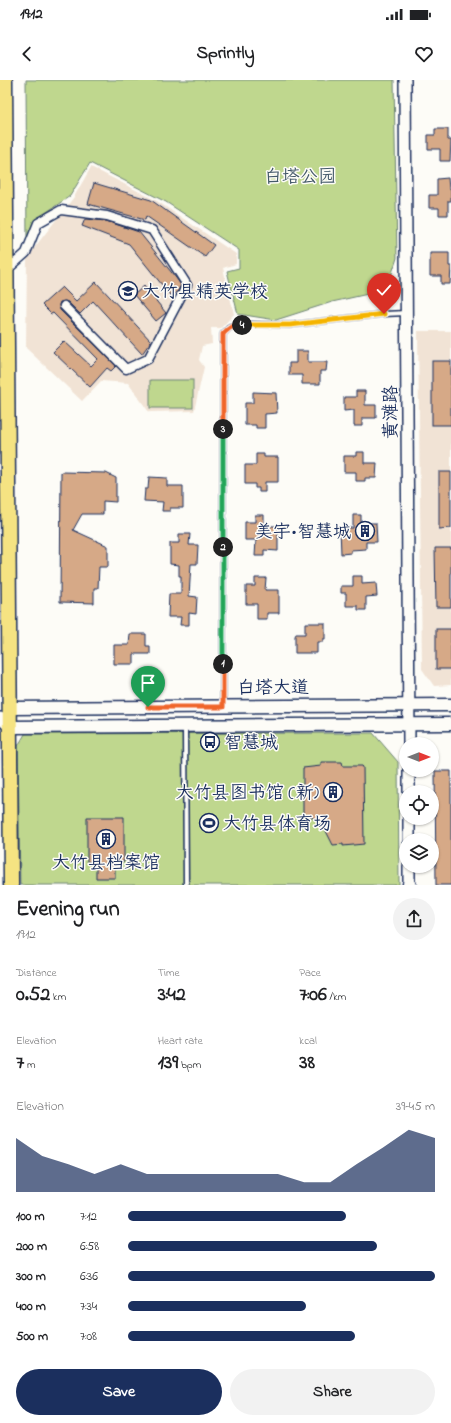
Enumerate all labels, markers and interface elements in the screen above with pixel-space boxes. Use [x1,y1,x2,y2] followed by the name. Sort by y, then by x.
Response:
[20,3,43,25] text: 19:12
[196,41,255,67] text: Sprintly
[16,43,38,65] icon: back
[413,43,435,65] icon: heart
[264,165,336,191] park label: 白塔公园
[367,273,401,314] pin
[373,279,395,301] icon: check
[117,280,139,302] school or university icon: 大竹县精英学校
[142,280,268,306] place label: 大竹县精英学校
[232,315,252,335] pin: 4
[240,317,244,333] text: 4
[379,385,405,439] street label: 黄滩路
[213,419,233,439] pin: 3
[221,421,225,437] text: 3
[255,520,351,546] place label: 美宇•智慧城
[354,520,376,542] building icon: 美宇•智慧城
[213,537,233,557] pin: 2
[220,539,226,555] text: 2
[213,654,233,674] pin: 1
[221,656,225,672] text: 1
[131,666,165,707] pin
[137,672,159,694] icon: arrive
[237,676,309,702] street label: 白塔大道
[199,731,221,753] bus stop icon: 智慧城
[224,731,278,757] place label: 智慧城
[399,737,439,777] north arrow
[399,737,439,873] map controls
[176,781,319,807] place label: 大竹县图书馆 (新)
[322,781,344,803] building icon: 大竹县图书馆 (新)
[399,785,439,825] button: locate
[198,812,220,834] sports icon: 大竹县体育场
[223,812,331,838] place label: 大竹县体育场
[95,828,117,850] building icon: 大竹县档案馆
[399,833,439,873] button: layers
[52,851,160,877] place label: 大竹县档案馆
[16,894,120,926] text: Evening run
[393,898,435,940] button: share
[16,925,36,944] text: 19:12
[16,965,57,981] text: Distance
[158,965,179,981] text: Time
[299,965,321,981] text: Pace
[16,981,50,1010] text: 0.52
[158,981,186,1010] text: 3:42
[299,981,327,1010] text: 7:06
[50,989,66,1005] text: km
[327,989,346,1005] text: /km
[16,1033,56,1049] text: Elevation
[158,1033,203,1049] text: Heart rate
[299,1033,317,1049] text: kcal
[16,1049,24,1078] text: 7
[158,1049,178,1078] text: 139
[299,1049,315,1078] text: 38
[24,1057,36,1073] text: m
[178,1057,201,1073] text: bpm
[16,1097,64,1116] text: Elevation
[396,1097,435,1116] text: 39–45 m
[16,1207,45,1226] text: 100 m
[80,1207,97,1226] text: 7:12
[16,1237,47,1256] text: 200 m
[80,1237,99,1256] text: 6:58
[16,1267,46,1286] text: 300 m
[80,1267,98,1286] text: 6:36
[16,1297,46,1316] text: 400 m
[80,1297,97,1316] text: 7:34
[16,1327,48,1346] text: 500 m
[80,1327,97,1346] text: 7:08
[16,1369,222,1415] button: Save
[230,1369,435,1415] button: Share

